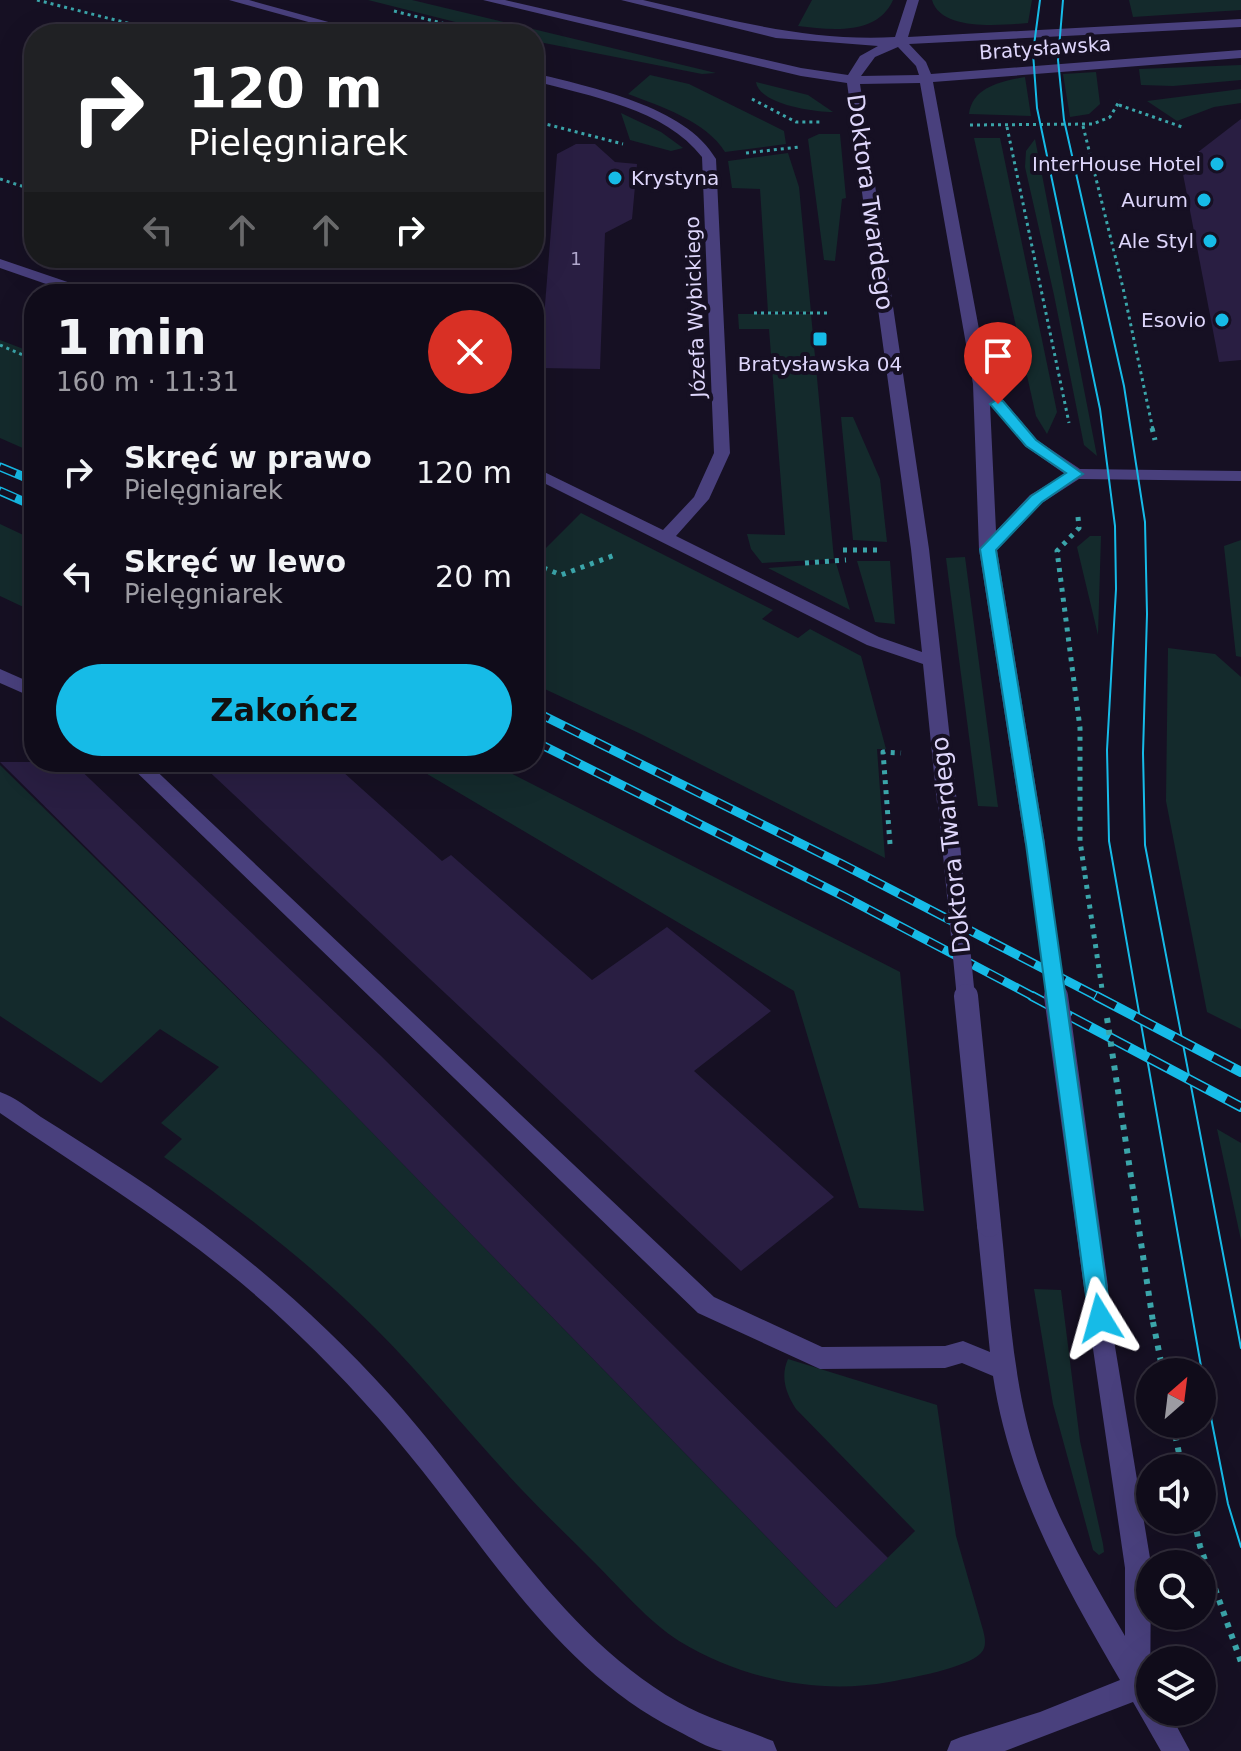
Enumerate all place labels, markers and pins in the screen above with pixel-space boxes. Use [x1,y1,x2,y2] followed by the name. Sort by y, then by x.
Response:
[1032,152,1201,176] place label: InterHouse Hotel
[1208,155,1226,173] marker: InterHouse Hotel
[631,166,719,190] place label: Krystyna
[606,169,624,187] marker: Krystyna
[1121,188,1188,212] place label: Aurum
[1195,191,1213,209] marker: Aurum
[1118,229,1194,253] place label: Ale Styl
[1201,232,1219,250] marker: Ale Styl
[1141,308,1206,332] place label: Esovio
[1213,311,1231,329] marker: Esovio
[964,322,1032,404] pin
[811,330,829,348] marker: Bratysławska 04
[738,352,902,376] place label: Bratysławska 04

